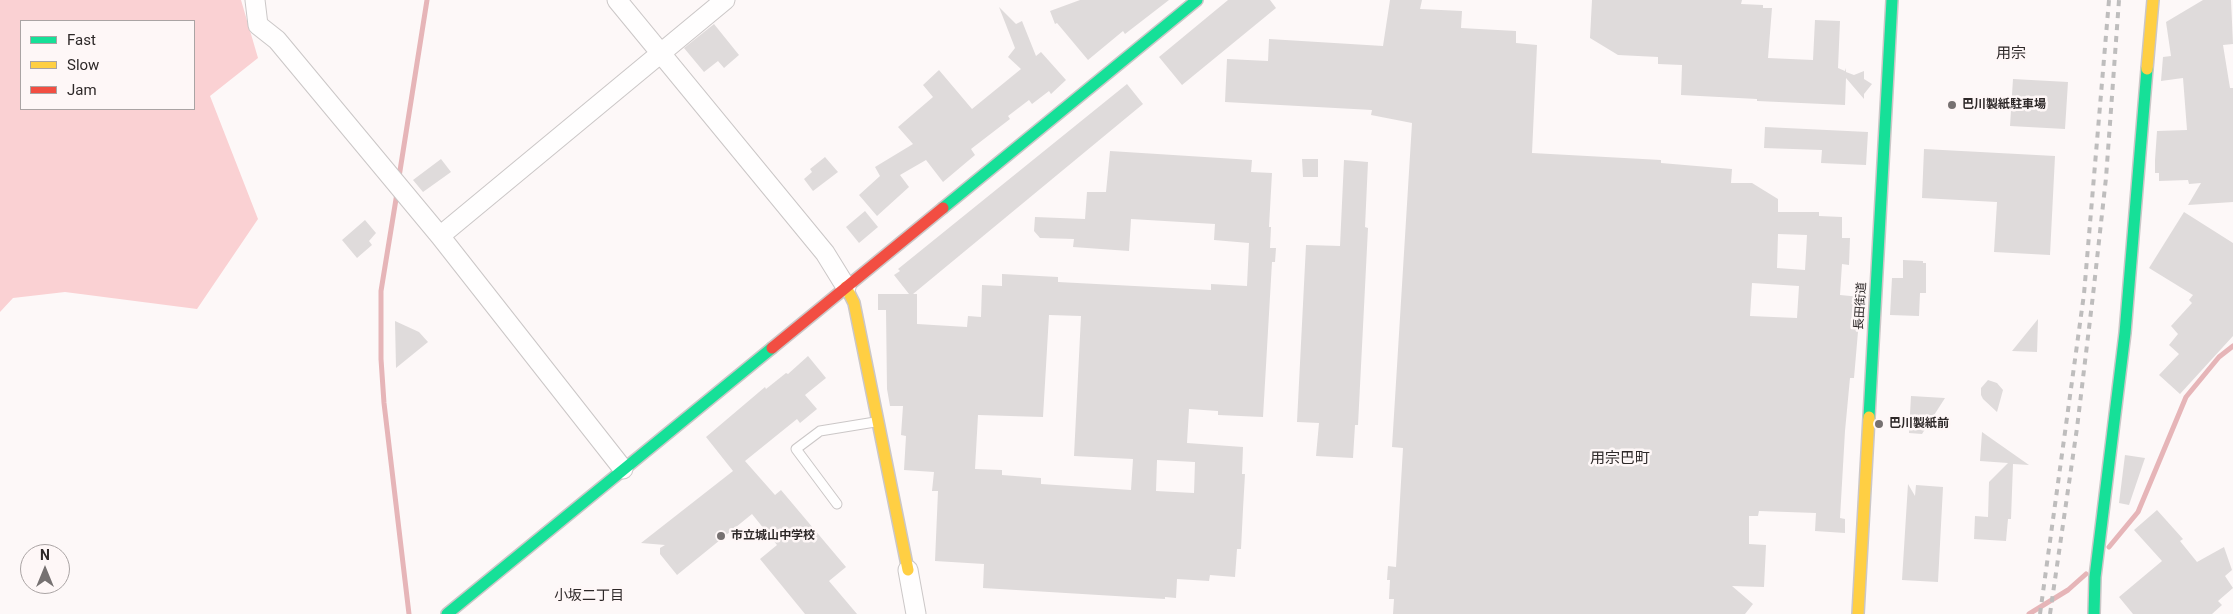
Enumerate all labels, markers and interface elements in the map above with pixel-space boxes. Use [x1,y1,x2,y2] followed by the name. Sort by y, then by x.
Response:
[20,20,195,110] legend
[67,31,96,49] text: Fast
[1996,45,2026,63] district label: 用宗
[67,56,99,74] text: Slow
[67,81,97,99] text: Jam
[1962,98,2046,112] place label: 巴川製紙駐車場
[1946,99,1958,111] marker: 巴川製紙駐車場
[1852,282,1870,330] street label: 長田街道
[1889,417,1949,431] place label: 巴川製紙前
[1873,418,1885,430] marker: 巴川製紙前
[1590,450,1650,468] district label: 用宗巴町
[731,529,815,543] place label: 市立城山中学校
[715,530,727,542] marker: 市立城山中学校
[20,544,70,594] north arrow
[40,547,50,563] text: N
[554,588,624,604] district label: 小坂二丁目

